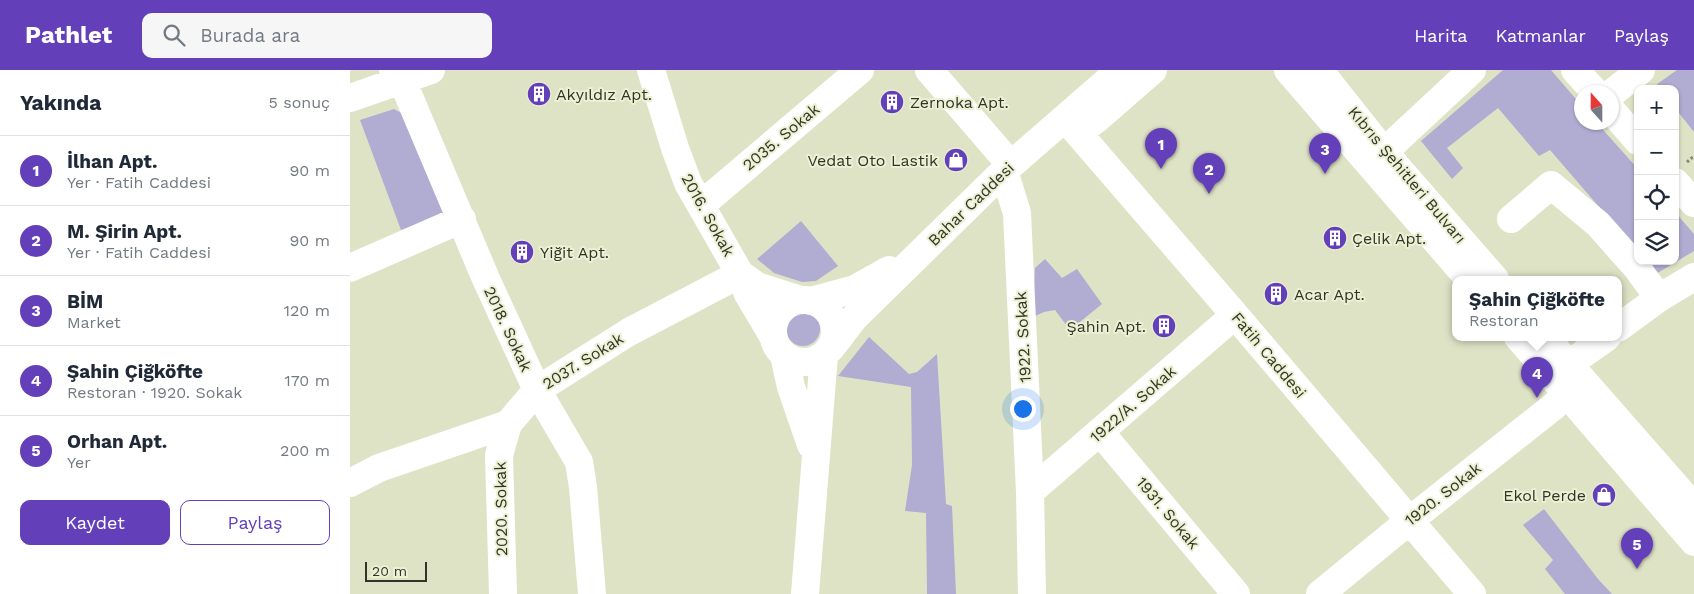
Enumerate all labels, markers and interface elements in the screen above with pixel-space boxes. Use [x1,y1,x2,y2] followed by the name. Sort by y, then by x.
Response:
[142,13,492,58] search box
[25,21,112,49] text: Pathlet
[160,21,188,49] icon: search
[200,24,300,47] text: Burada ara
[1414,25,1467,46] text: Harita
[1495,25,1586,46] text: Katmanlar
[1614,25,1669,46] text: Paylaş
[526,81,552,107] building icon: Akyıldız Apt.
[556,85,652,104] place label: Akyıldız Apt.
[1574,85,1619,130] north arrow
[1634,85,1679,265] map controls
[1634,85,1679,130] button: +
[879,89,905,115] building icon: Zernoka Apt.
[20,90,101,115] text: Yakında
[268,93,330,112] text: 5 sonuç
[910,93,1009,112] place label: Zernoka Apt.
[739,99,823,175] street label: 2035. Sokak
[1344,103,1470,247] street label: Kıbrıs Şehitleri Bulvarı
[1145,128,1177,169] pin: 1
[1634,130,1679,175] button: −
[1309,133,1341,174] pin: 3
[943,147,969,173] shop icon: Vedat Oto Lastik
[67,150,157,173] text: İlhan Apt.
[807,151,938,170] place label: Vedat Oto Lastik
[1193,153,1225,194] pin: 2
[924,158,1018,250] street label: Bahar Caddesi
[33,161,39,180] text: 1
[289,161,330,180] text: 90 m
[677,170,739,260] street label: 2016. Sokak
[67,173,211,192] text: Yer · Fatih Caddesi
[1634,175,1679,220] button: locate
[67,220,182,243] text: M. Şirin Apt.
[1634,220,1679,265] button: layers
[1322,225,1348,251] building icon: Çelik Apt.
[1352,229,1426,248] place label: Çelik Apt.
[31,231,41,250] text: 2
[289,231,330,250] text: 90 m
[509,239,535,265] building icon: Yiğit Apt.
[67,243,211,262] text: Yer · Fatih Caddesi
[540,243,609,262] place label: Yiğit Apt.
[1452,276,1622,341] popup
[1263,281,1289,307] building icon: Acar Apt.
[480,283,536,375] street label: 2018. Sokak
[1294,285,1365,304] place label: Acar Apt.
[1469,288,1605,311] text: Şahin Çiğköfte
[67,290,103,313] text: BİM
[1011,291,1035,383] street label: 1922. Sokak
[31,301,41,320] text: 3
[284,301,330,320] text: 120 m
[1228,308,1310,402] street label: Fatih Caddesi
[1469,311,1539,330] text: Restoran
[67,313,121,332] text: Market
[1151,313,1177,339] building icon: Şahin Apt.
[1067,317,1146,336] place label: Şahin Apt.
[539,329,627,393] street label: 2037. Sokak
[1521,357,1553,398] pin: 4
[67,360,203,383] text: Şahin Çiğköfte
[1086,362,1180,446] street label: 1922/A. Sokak
[31,371,41,390] text: 4
[284,371,330,390] text: 170 m
[67,383,242,402] text: Restoran · 1920. Sokak
[1010,396,1036,422] your location
[67,430,167,453] text: Orhan Apt.
[31,441,41,460] text: 5
[280,441,330,460] text: 200 m
[67,453,91,472] text: Yer
[1401,458,1485,530] street label: 1920. Sokak
[491,461,511,557] street label: 2020. Sokak
[1132,473,1204,553] street label: 1931. Sokak
[1591,482,1617,508] shop icon: Ekol Perde
[1503,486,1586,505] place label: Ekol Perde
[20,500,170,545] button: Kaydet
[180,500,330,545] button: Paylaş
[1621,528,1653,569] pin: 5
[365,559,428,582] scale bar
[372,563,407,579] text: 20 m

